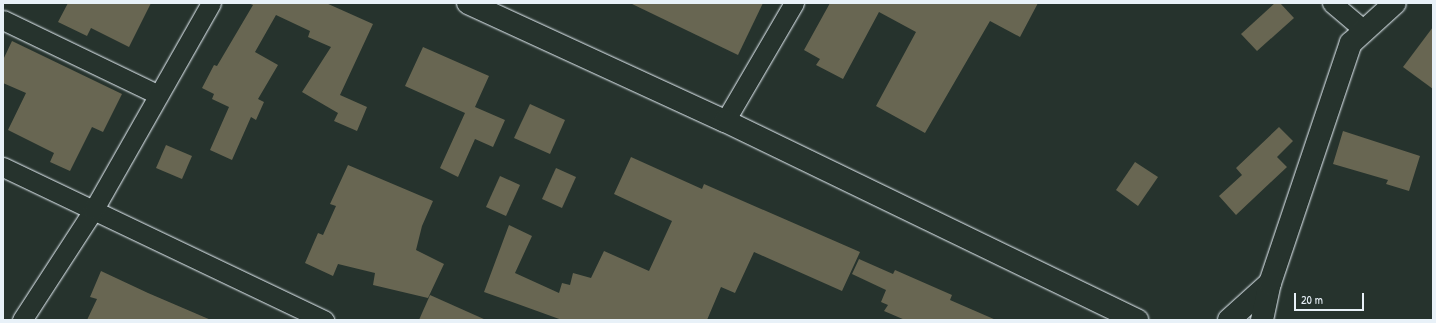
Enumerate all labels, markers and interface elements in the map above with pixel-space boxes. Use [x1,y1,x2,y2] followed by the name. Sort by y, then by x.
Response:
[1296,285,1366,311] scale bar
[1301,291,1323,308] text: 20 m

